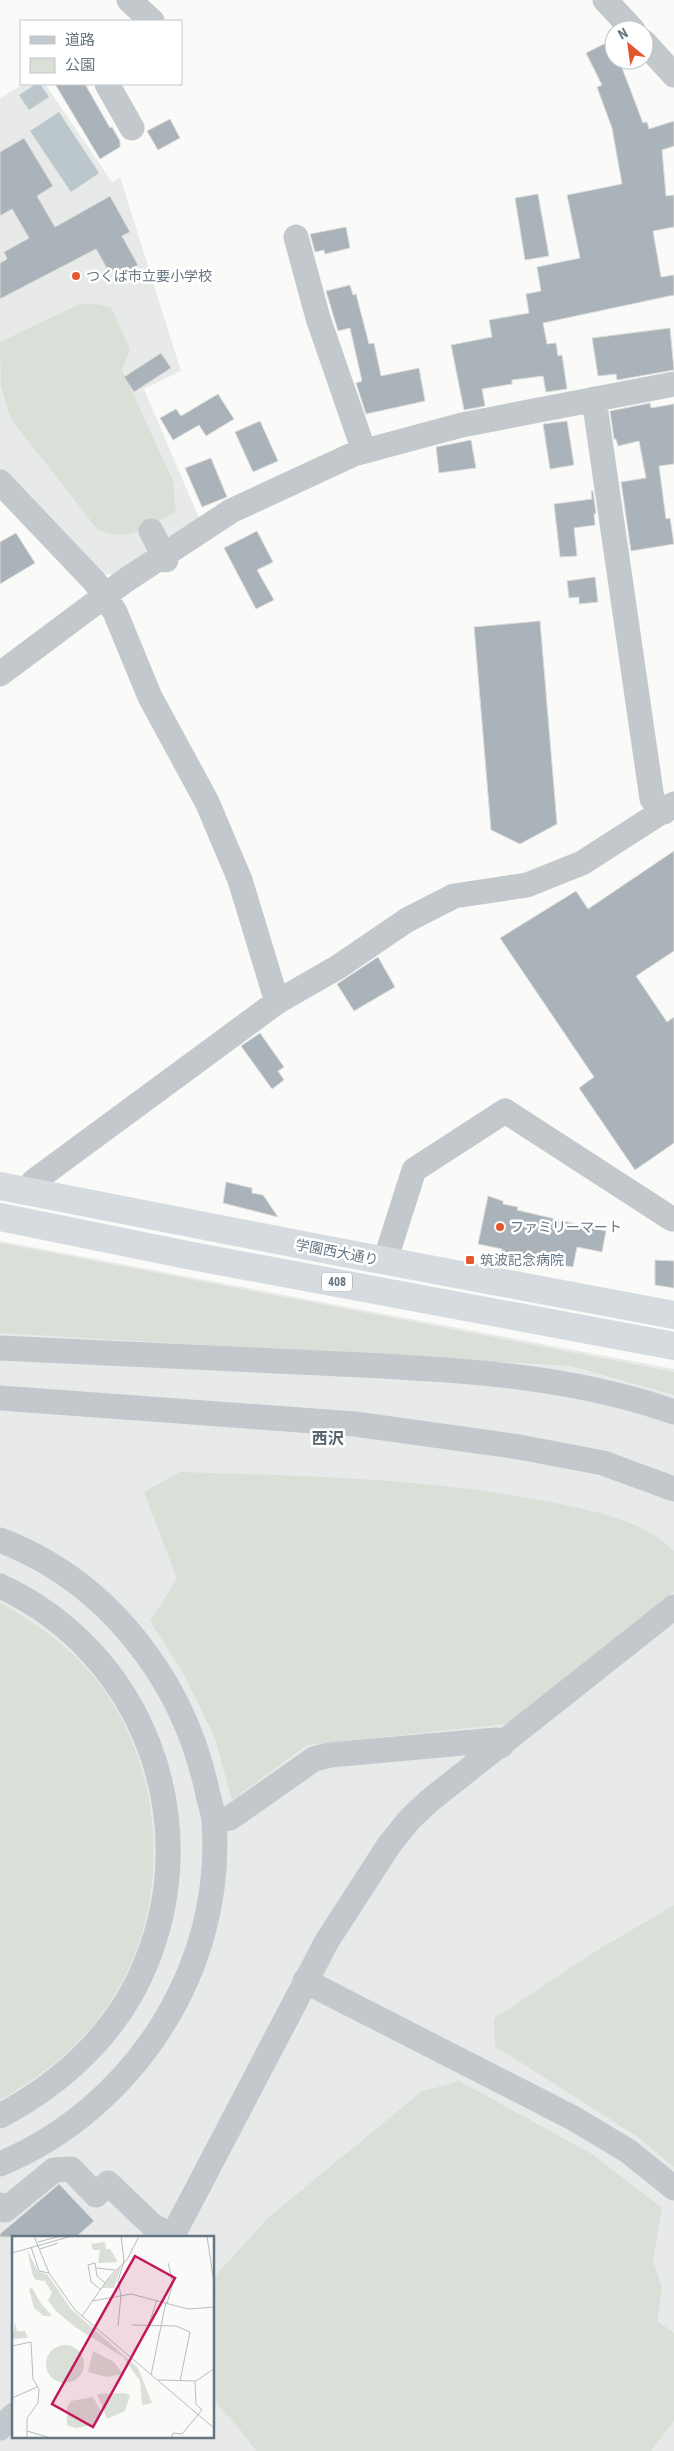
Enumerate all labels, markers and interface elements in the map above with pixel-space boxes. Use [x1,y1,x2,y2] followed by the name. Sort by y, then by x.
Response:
[20,20,182,85] legend
[604,20,654,70] north arrow
[615,25,630,43] text: N
[65,31,95,49] text: 道路
[65,56,95,74] text: 公園
[86,268,212,284] place label: つくば市立要小学校
[70,270,82,282] marker: つくば市立要小学校
[510,1219,622,1235] place label: ファミリーマート
[494,1221,506,1233] marker: ファミリーマート
[294,1236,380,1268] street label: 学園西大通り
[480,1252,564,1268] place label: 筑波記念病院
[464,1254,476,1266] marker: 筑波記念病院
[322,1272,352,1291] road number: 408
[312,1429,344,1448] district label: 西沢
[12,2236,215,2438] inset map

